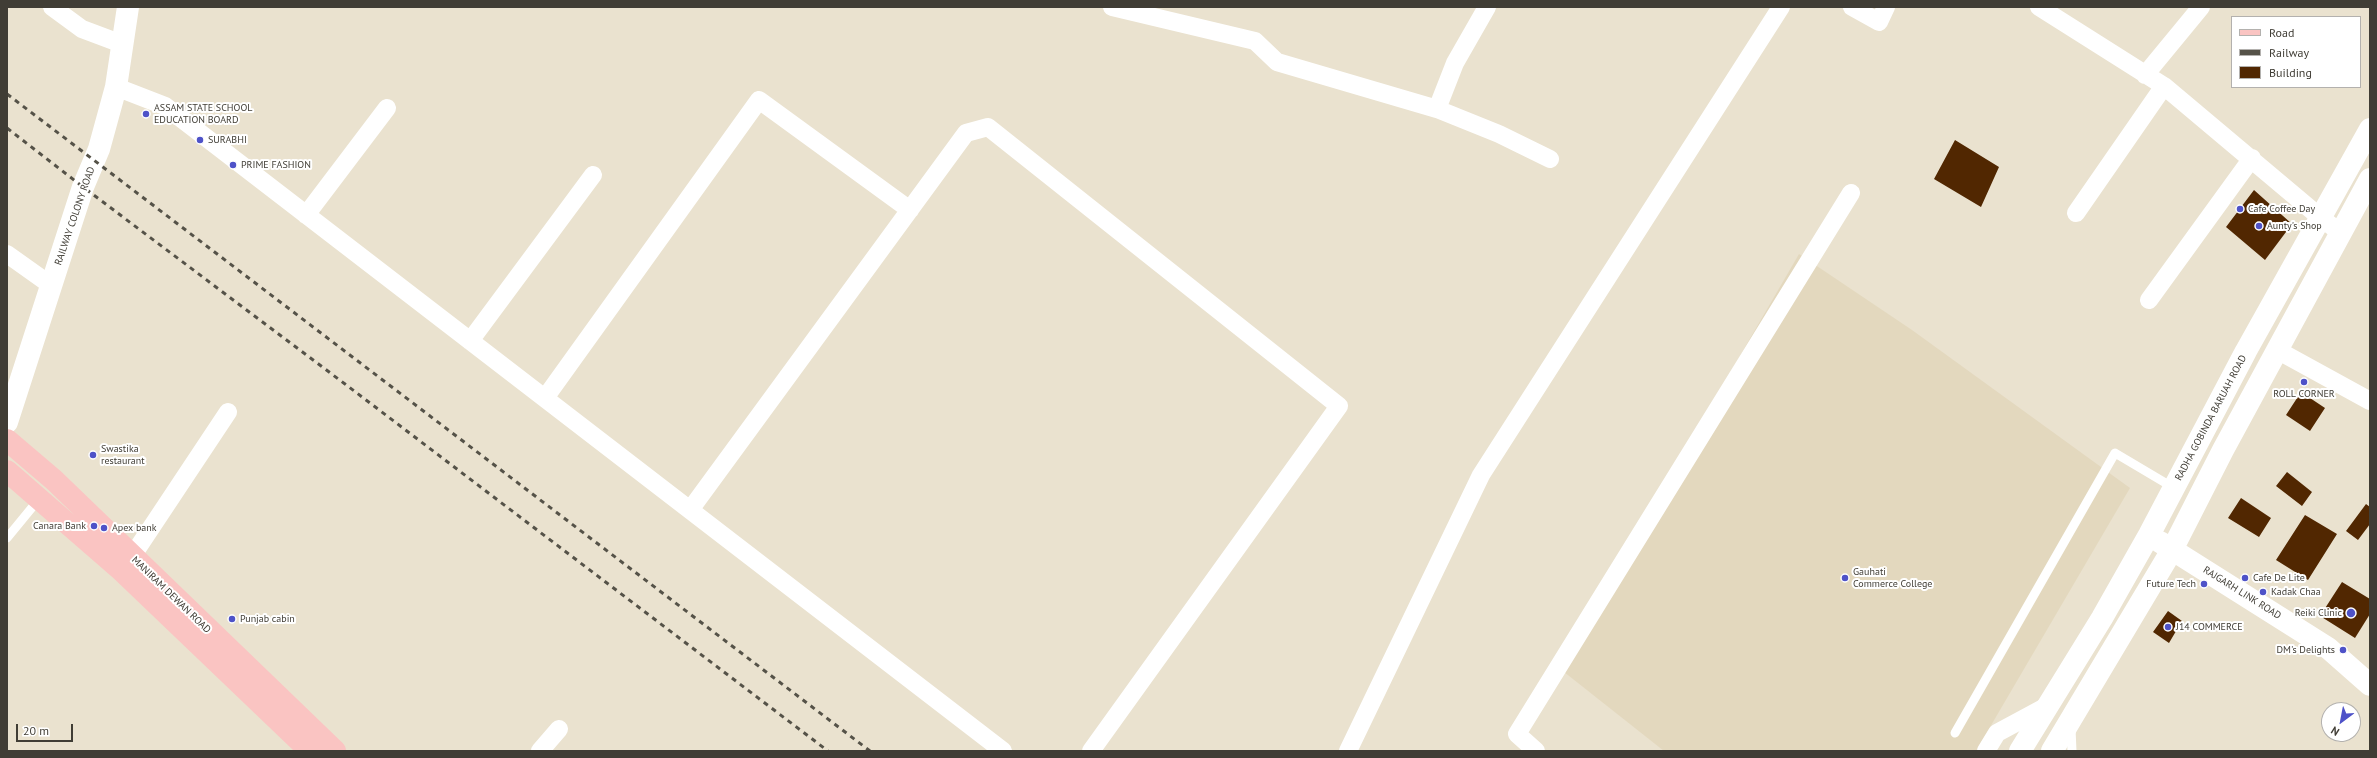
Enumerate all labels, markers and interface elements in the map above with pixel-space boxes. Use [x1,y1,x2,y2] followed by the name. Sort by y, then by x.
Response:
[2231,16,2361,88] legend
[2269,25,2294,40] text: Road
[2269,45,2309,60] text: Railway
[2269,65,2312,80] text: Building
[154,102,252,126] place label: ASSAM STATE SCHOOL EDUCATION BOARD
[141,109,151,119] marker: ASSAM STATE SCHOOL EDUCATION BOARD
[208,134,247,146] place label: SURABHI
[195,135,205,145] marker: SURABHI
[241,159,311,171] place label: PRIME FASHION
[228,160,238,170] marker: PRIME FASHION
[52,165,98,267] street label: RAILWAY COLONY ROAD
[2248,203,2315,215] place label: Cafe Coffee Day
[2235,204,2245,214] marker: Cafe Coffee Day
[2267,220,2322,232] place label: Aunty's Shop
[2254,221,2264,231] marker: Aunty's Shop
[2173,353,2249,483] street label: RADHA GOBINDA BARUAH ROAD
[2299,377,2309,387] marker: ROLL CORNER
[2273,388,2335,400] place label: ROLL CORNER
[101,443,145,466] place label: Swastika restaurant
[88,450,98,460] marker: Swastika restaurant
[33,520,86,532] place label: Canara Bank
[89,521,99,531] marker: Canara Bank
[112,522,157,534] place label: Apex bank
[99,523,109,533] marker: Apex bank
[129,554,213,636] street label: MANIRAM DEWAN ROAD
[2201,564,2283,622] street label: RAJGARH LINK ROAD
[1853,566,1932,590] place label: Gauhati Commerce College
[2253,572,2305,584] place label: Cafe De Lite
[1840,573,1850,583] marker: Gauhati Commerce College
[2240,573,2250,583] marker: Cafe De Lite
[2146,578,2196,590] place label: Future Tech
[2199,579,2209,589] marker: Future Tech
[2271,586,2321,598] place label: Kadak Chaa
[2258,587,2268,597] marker: Kadak Chaa
[2295,607,2342,619] place label: Reiki Clinic
[2345,607,2357,619] marker: Reiki Clinic
[240,613,295,625] place label: Punjab cabin
[227,614,237,624] marker: Punjab cabin
[2176,621,2243,633] place label: J14 COMMERCE
[2163,622,2173,632] marker: J14 COMMERCE
[2276,644,2335,656] place label: DM's Delights
[2338,645,2348,655] marker: DM's Delights
[2321,702,2361,742] north arrow
[18,716,75,742] scale bar
[23,723,49,738] text: 20 m
[2328,723,2342,739] text: N

